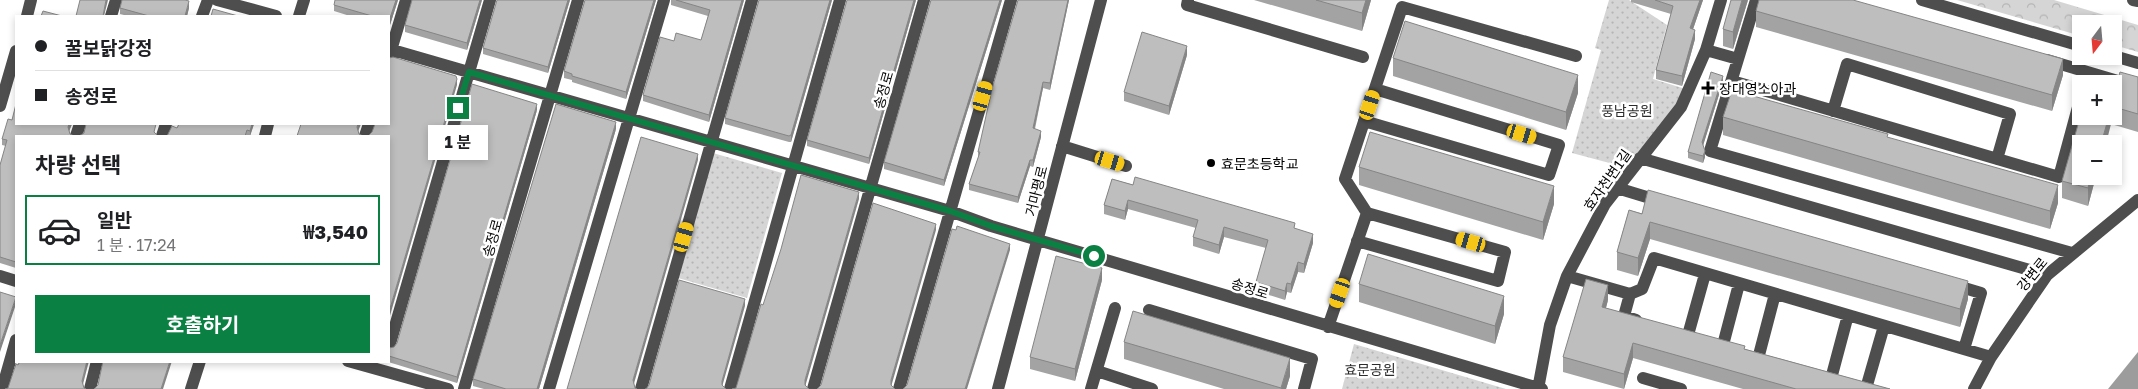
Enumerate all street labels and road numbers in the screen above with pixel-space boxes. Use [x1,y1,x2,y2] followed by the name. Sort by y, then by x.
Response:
[870,69,897,111] street label: 송정로
[1580,146,1634,214] street label: 효자천변1길
[1022,164,1051,218] street label: 거마평로
[479,217,506,259] street label: 송정로
[2013,254,2051,294] street label: 강변로
[1229,274,1271,302] street label: 송정로

